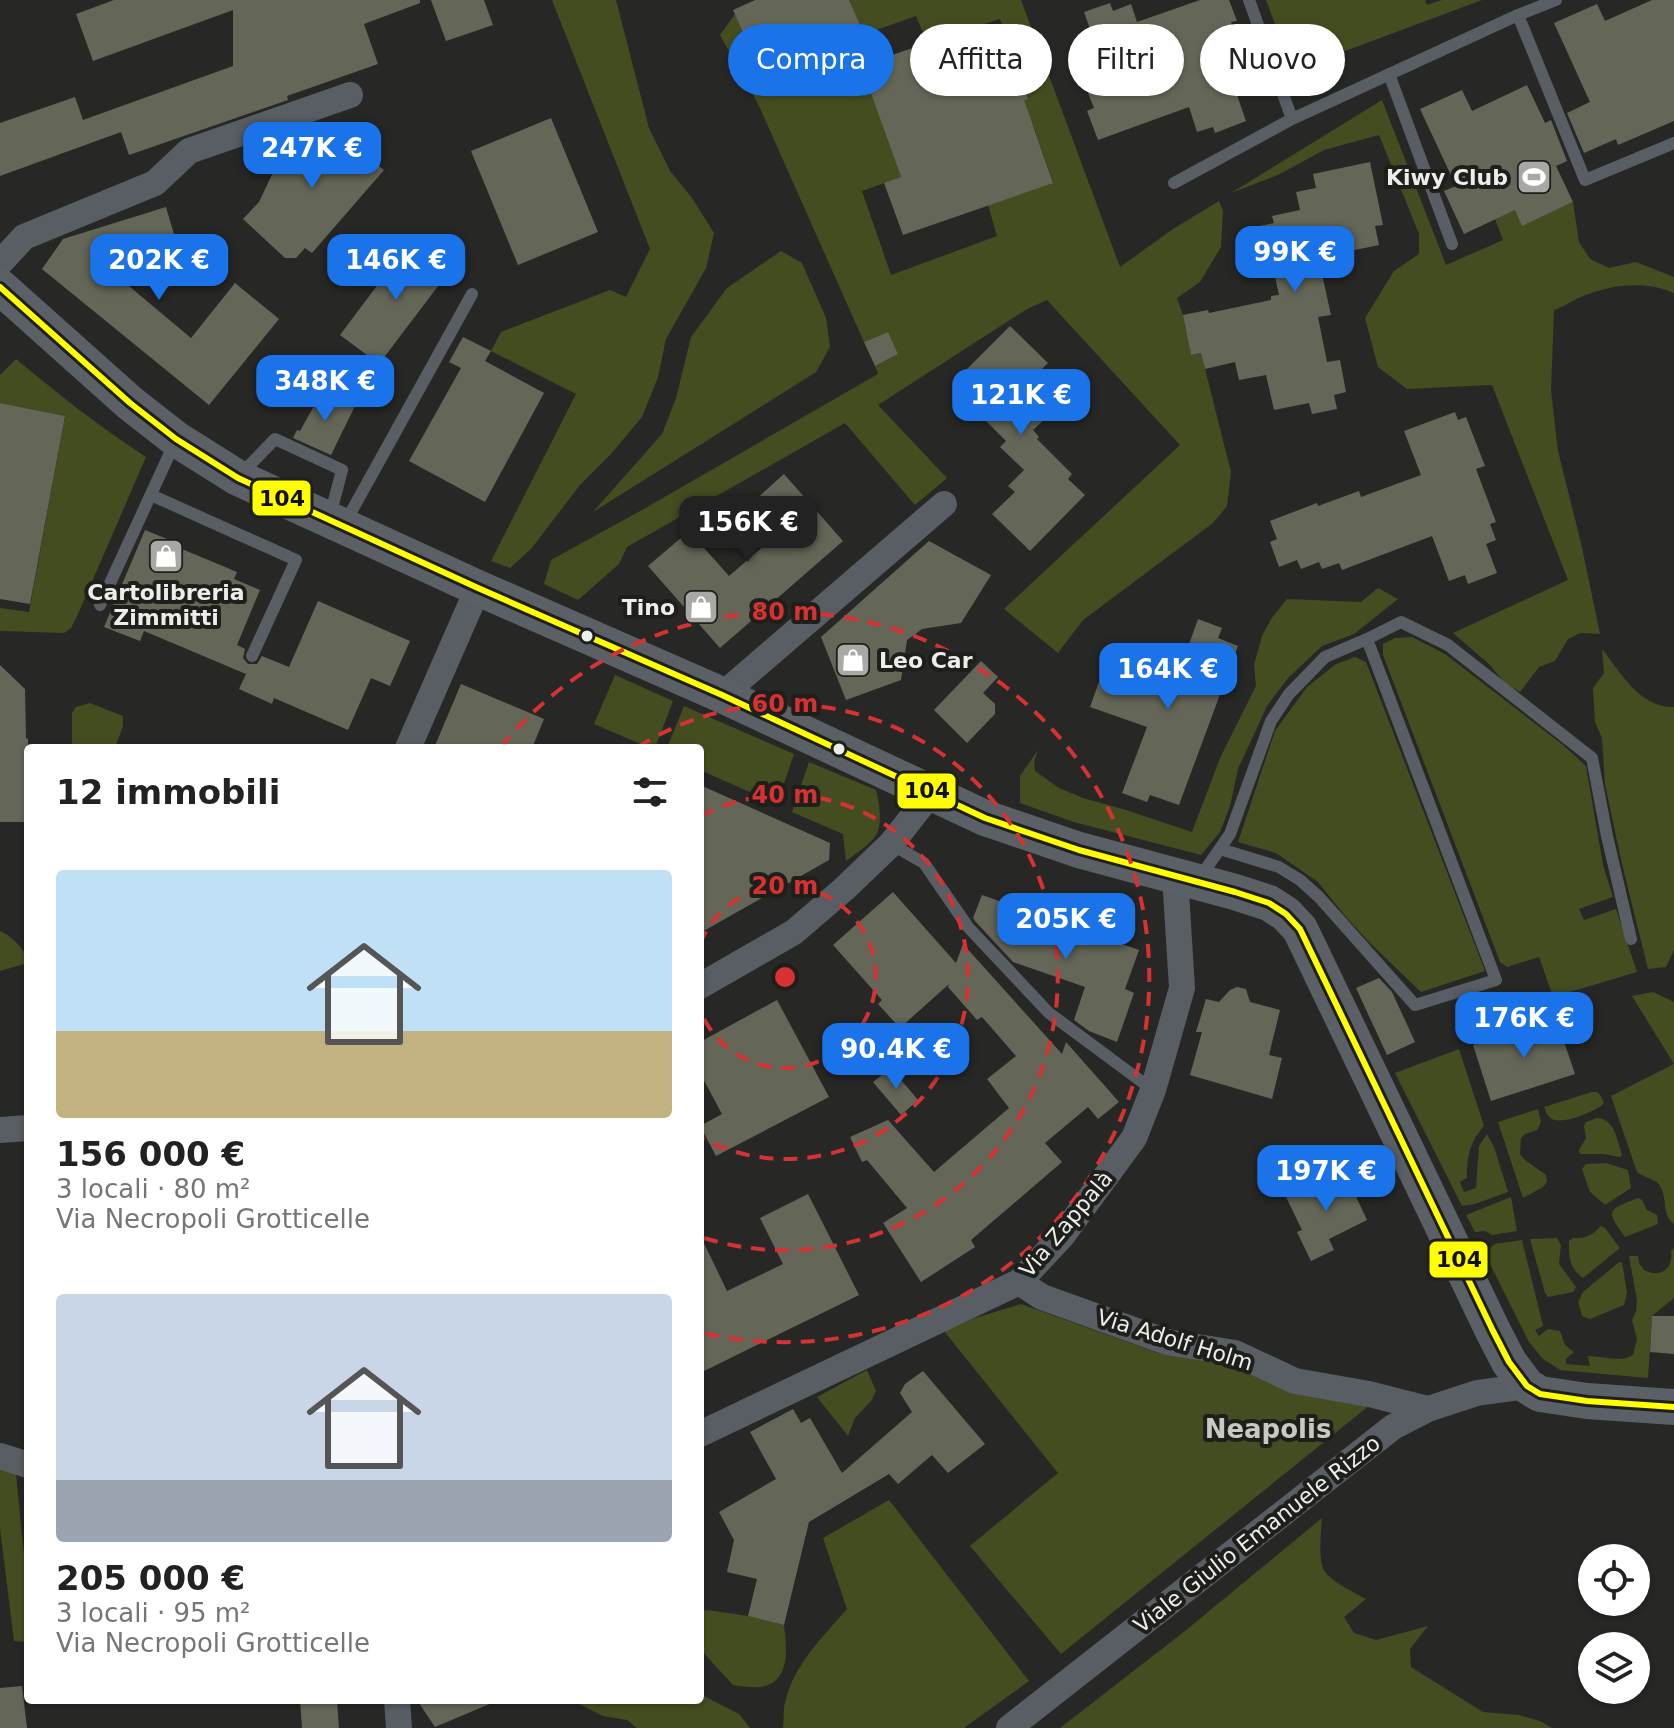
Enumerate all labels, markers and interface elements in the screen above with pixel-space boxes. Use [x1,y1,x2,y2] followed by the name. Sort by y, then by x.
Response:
[728,24,894,96] chip: Compra
[910,24,1052,96] chip: Affitta
[1068,24,1184,96] chip: Filtri
[1200,24,1345,96] chip: Nuovo
[247,122,377,190] pin: 247K €
[261,133,363,163] text: 247K €
[1515,158,1553,196] sports icon: Kiwy Club
[1386,165,1508,190] place label: Kiwy Club
[1239,226,1351,294] pin: 99K €
[94,234,224,302] pin: 202K €
[331,234,461,302] pin: 146K €
[1253,237,1337,267] text: 99K €
[108,245,210,275] text: 202K €
[345,245,447,275] text: 146K €
[260,355,390,423] pin: 348K €
[274,366,376,396] text: 348K €
[956,369,1086,437] pin: 121K €
[970,380,1072,410] text: 121K €
[251,479,312,517] line badge: 104
[259,486,305,511] text: 104
[683,496,813,564] pin: 156K €
[697,507,799,537] text: 156K €
[147,537,185,575] shop icon: Cartolibreria Zimmitti
[87,580,245,630] place label: Cartolibreria Zimmitti
[682,588,720,626] shop icon: Tino
[622,595,675,620] place label: Tino
[752,598,818,626] text: 80 m
[579,628,595,644] unlabelled marker
[834,641,872,679] shop icon: Leo Car
[1103,643,1233,711] pin: 164K €
[879,648,973,673] place label: Leo Car
[1117,654,1219,684] text: 164K €
[752,690,818,718] text: 60 m
[831,741,847,757] unlabelled marker
[628,770,672,814] icon: filters
[56,772,280,812] text: 12 immobili
[896,772,957,810] line badge: 104
[904,778,950,803] text: 104
[752,781,818,809] text: 40 m
[752,872,818,900] text: 20 m
[1001,893,1131,961] pin: 205K €
[1015,904,1117,934] text: 205K €
[292,922,436,1066] icon: home
[771,963,799,991] centre of rings
[1459,992,1589,1060] pin: 176K €
[1473,1003,1575,1033] text: 176K €
[822,1023,970,1091] pin: 90.4K €
[840,1034,952,1064] text: 90.4K €
[56,1134,245,1174] text: 156 000 €
[1261,1145,1391,1213] pin: 197K €
[1275,1156,1377,1186] text: 197K €
[1014,1166,1118,1282] street label: Via Zappalà
[56,1174,251,1204] text: 3 locali · 80 m²
[56,1204,370,1234] text: Via Necropoli Grotticelle
[1428,1240,1489,1279] line badge: 104
[1436,1247,1482,1272] text: 104
[1094,1304,1256,1376] street label: Via Adolf Holm
[292,1346,436,1490] icon: home
[1205,1414,1331,1444] district label: Neapolis
[1129,1430,1385,1638] street label: Viale Giulio Emanuele Rizzo
[1578,1544,1650,1704] map controls
[1578,1544,1650,1616] button: locate
[56,1558,245,1598] text: 205 000 €
[56,1598,251,1628] text: 3 locali · 95 m²
[56,1628,370,1658] text: Via Necropoli Grotticelle
[1578,1632,1650,1704] button: layers

